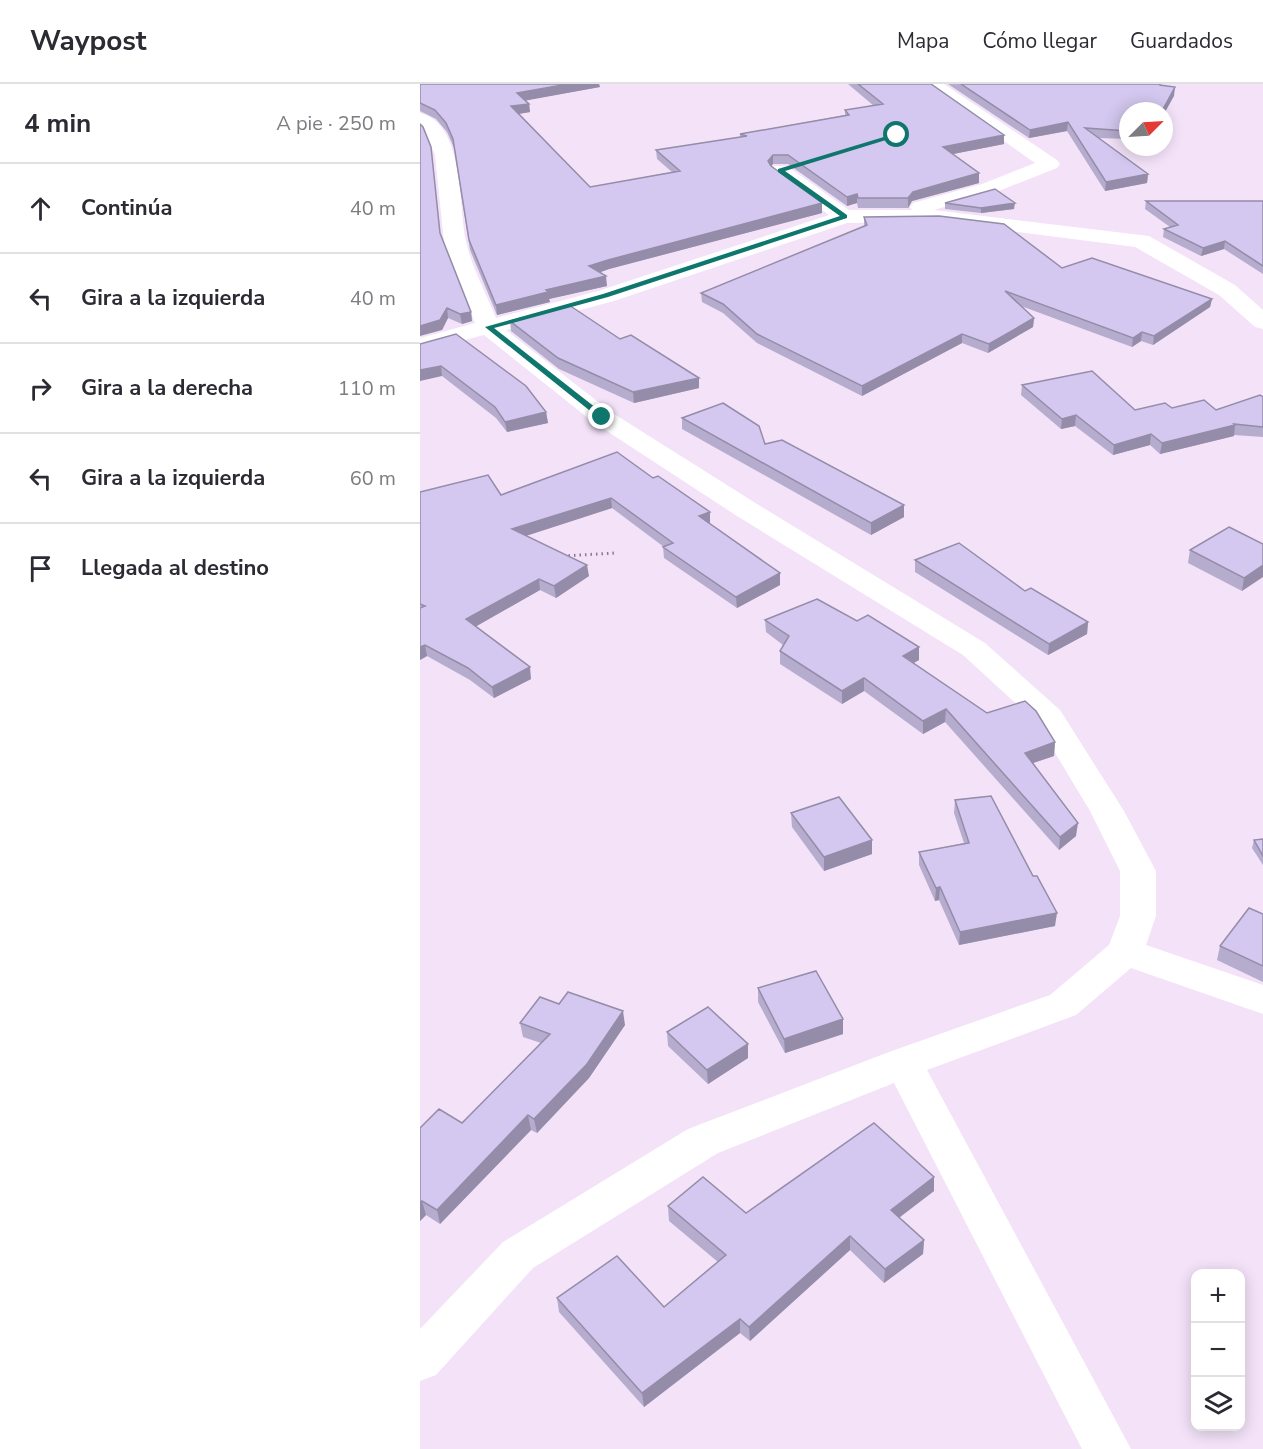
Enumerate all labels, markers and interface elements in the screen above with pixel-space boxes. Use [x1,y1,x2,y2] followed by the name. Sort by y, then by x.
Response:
[30,22,147,60] text: Waypost
[897,27,949,55] text: Mapa
[982,27,1097,55] text: Cómo llegar
[1130,27,1233,55] text: Guardados
[1119,102,1173,156] north arrow
[24,106,91,141] text: 4 min
[276,110,396,137] text: A pie · 250 m
[883,121,909,147] route start
[24,192,57,225] icon: ahead
[81,193,172,223] text: Continúa
[350,195,396,222] text: 40 m
[24,282,57,315] icon: left
[81,283,265,313] text: Gira a la izquierda
[350,285,396,312] text: 40 m
[24,372,57,405] icon: right
[81,373,253,403] text: Gira a la derecha
[338,375,396,402] text: 110 m
[588,403,614,429] route end
[24,462,57,495] icon: left
[81,463,265,493] text: Gira a la izquierda
[350,465,396,492] text: 60 m
[24,552,57,585] icon: arrive
[81,553,269,583] text: Llegada al destino
[1191,1269,1245,1431] map controls
[1191,1269,1245,1323] button: +
[1191,1323,1245,1377] button: −
[1191,1377,1245,1431] button: layers

